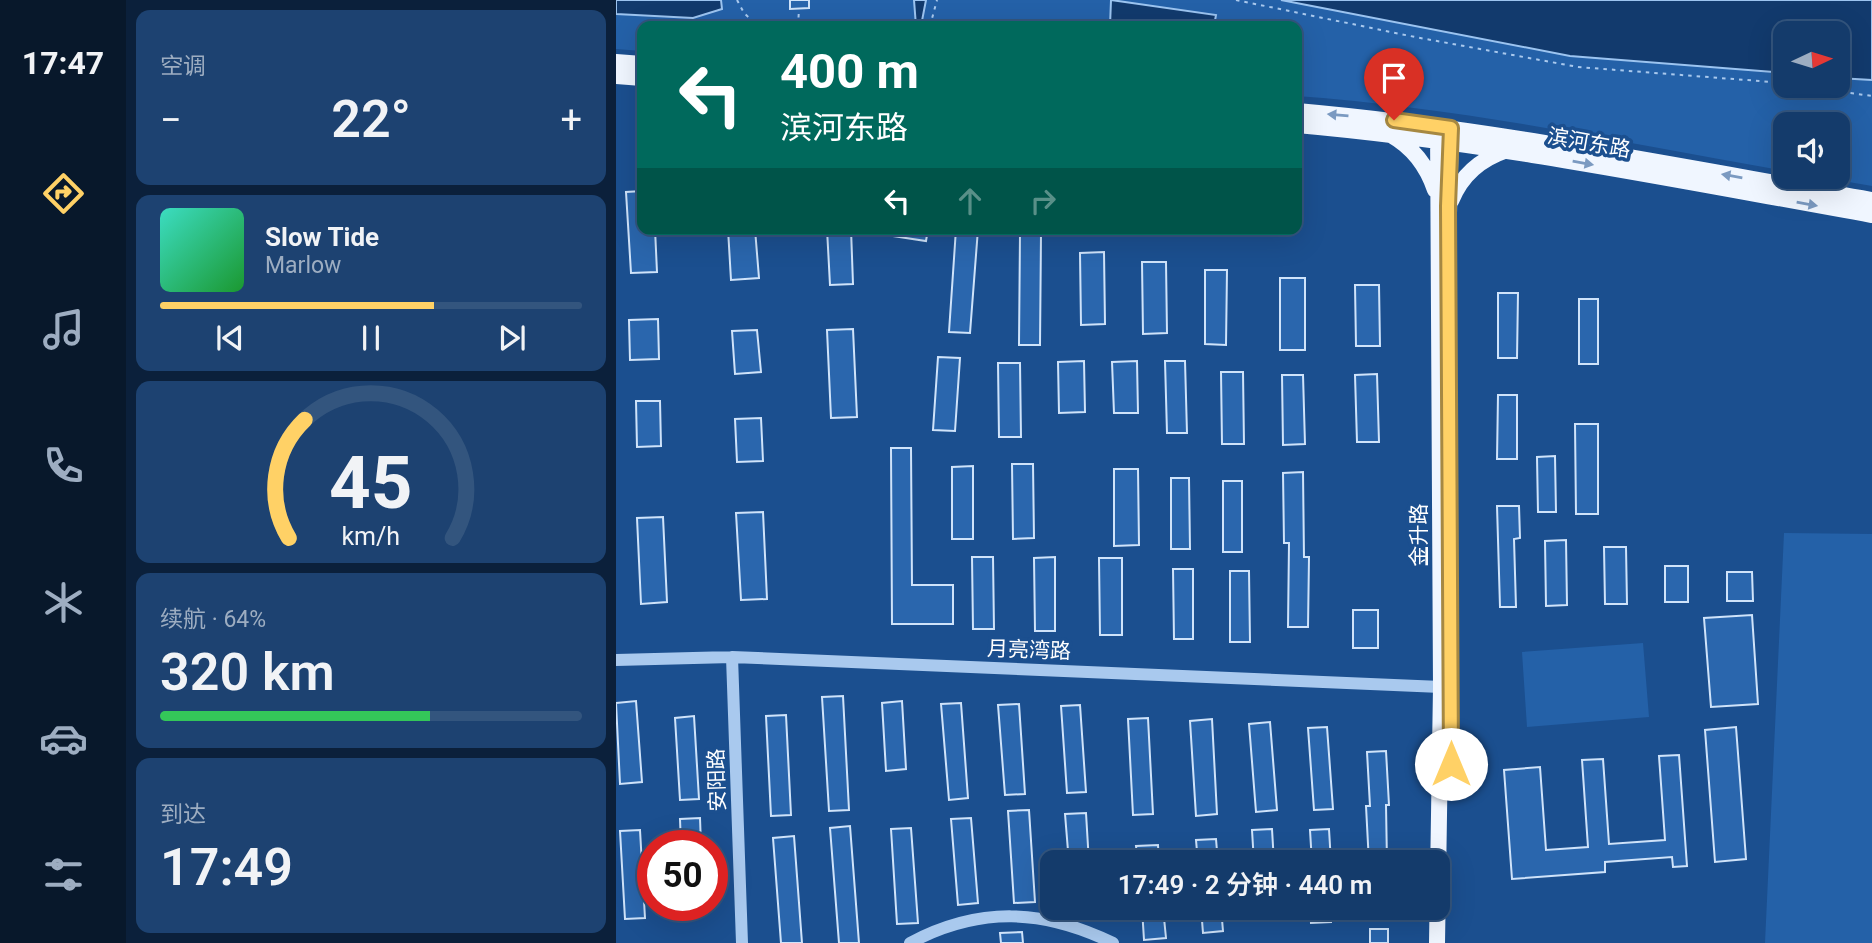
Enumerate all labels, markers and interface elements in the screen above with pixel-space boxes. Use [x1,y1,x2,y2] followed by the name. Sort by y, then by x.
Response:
[1773,21,1850,98] north arrow
[1773,21,1850,189] map controls
[780,43,919,100] text: 400 m
[22,44,104,82] text: 17:47
[1364,48,1424,120] pin
[665,49,756,140] icon: left
[160,53,206,80] text: 空调
[1375,59,1413,97] icon: arrive
[331,89,411,150] text: 22°
[160,98,182,142] text: −
[560,98,582,142] text: +
[780,109,908,147] text: 滨河东路
[1327,109,1349,120] one-way arrow
[1773,112,1850,189] button: sound
[1546,124,1632,162] street label: 滨河东路
[1572,158,1594,169] one-way arrow
[39,169,88,218] icon: directions
[1721,170,1743,181] one-way arrow
[878,182,916,220] icon: left
[951,182,989,220] icon: ahead
[1024,182,1062,220] icon: right
[1796,198,1818,209] one-way arrow
[265,222,379,252] text: Slow Tide
[265,252,341,279] text: Marlow
[39,305,88,354] icon: music
[211,319,249,357] icon: previous
[352,319,390,357] icon: pause
[493,319,531,357] icon: next
[329,440,413,526] text: 45
[39,441,88,490] icon: phone
[1407,504,1431,567] street label: 金升路
[342,521,400,550] text: km/h
[39,578,88,627] icon: climate
[160,606,266,633] text: 续航 · 64%
[987,637,1071,663] street label: 月亮湾路
[160,642,335,703] text: 320 km
[39,714,88,763] icon: car
[1414,727,1488,801] position arrow
[704,748,730,812] street label: 安阳路
[160,801,206,828] text: 到达
[637,830,728,921] speed limit sign: 50
[160,837,293,898] text: 17:49
[39,850,88,899] icon: filters
[1118,870,1372,900] text: 17:49 · 2 分钟 · 440 m

